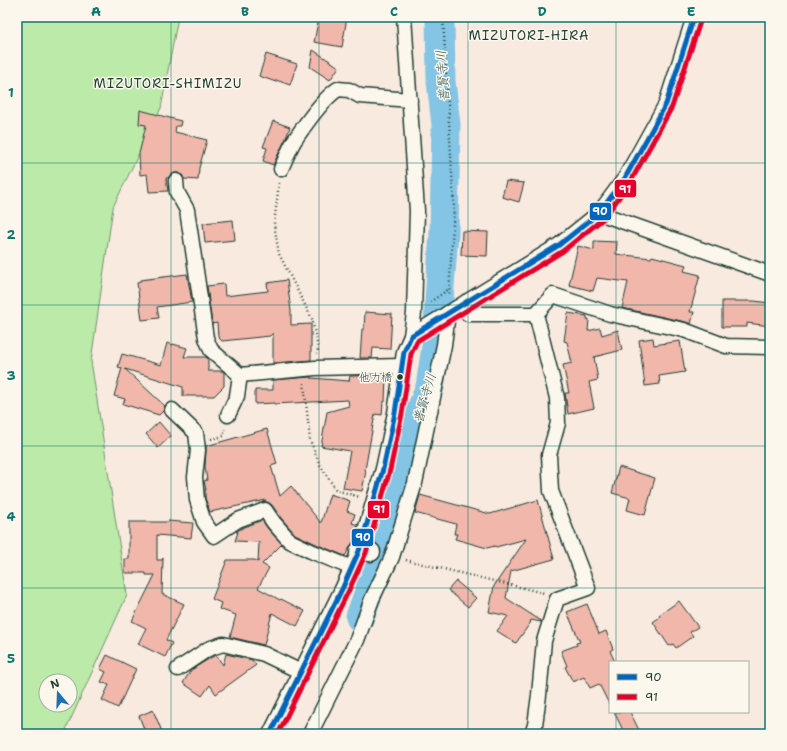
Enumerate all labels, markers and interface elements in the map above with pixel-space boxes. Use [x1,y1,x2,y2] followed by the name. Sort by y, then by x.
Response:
[91,3,101,20] text: A
[241,3,249,20] text: B
[390,3,398,20] text: C
[537,3,547,20] text: D
[687,3,696,20] text: E
[469,27,589,44] district label: MIZUTORI-HIRA
[432,49,453,103] water label: 普賢寺川
[94,75,242,92] district label: MIZUTORI-SHIMIZU
[8,84,14,101] text: 1
[614,179,637,198] line badge: 91
[619,182,631,197] text: 91
[589,202,612,221] line badge: 90
[592,204,608,219] text: 90
[6,226,16,243] text: 2
[6,367,16,384] text: 3
[359,370,392,385] place label: 他力橋
[409,371,440,425] water label: 普賢寺川
[395,372,405,382] marker: 他力橋
[367,500,390,519] line badge: 91
[373,502,385,517] text: 91
[6,508,16,525] text: 4
[351,528,374,547] line badge: 90
[355,530,371,545] text: 90
[7,650,15,667] text: 5
[609,661,749,713] legend
[645,669,662,685] text: 90
[38,673,78,713] north arrow
[48,675,62,693] text: N
[645,689,658,705] text: 91

